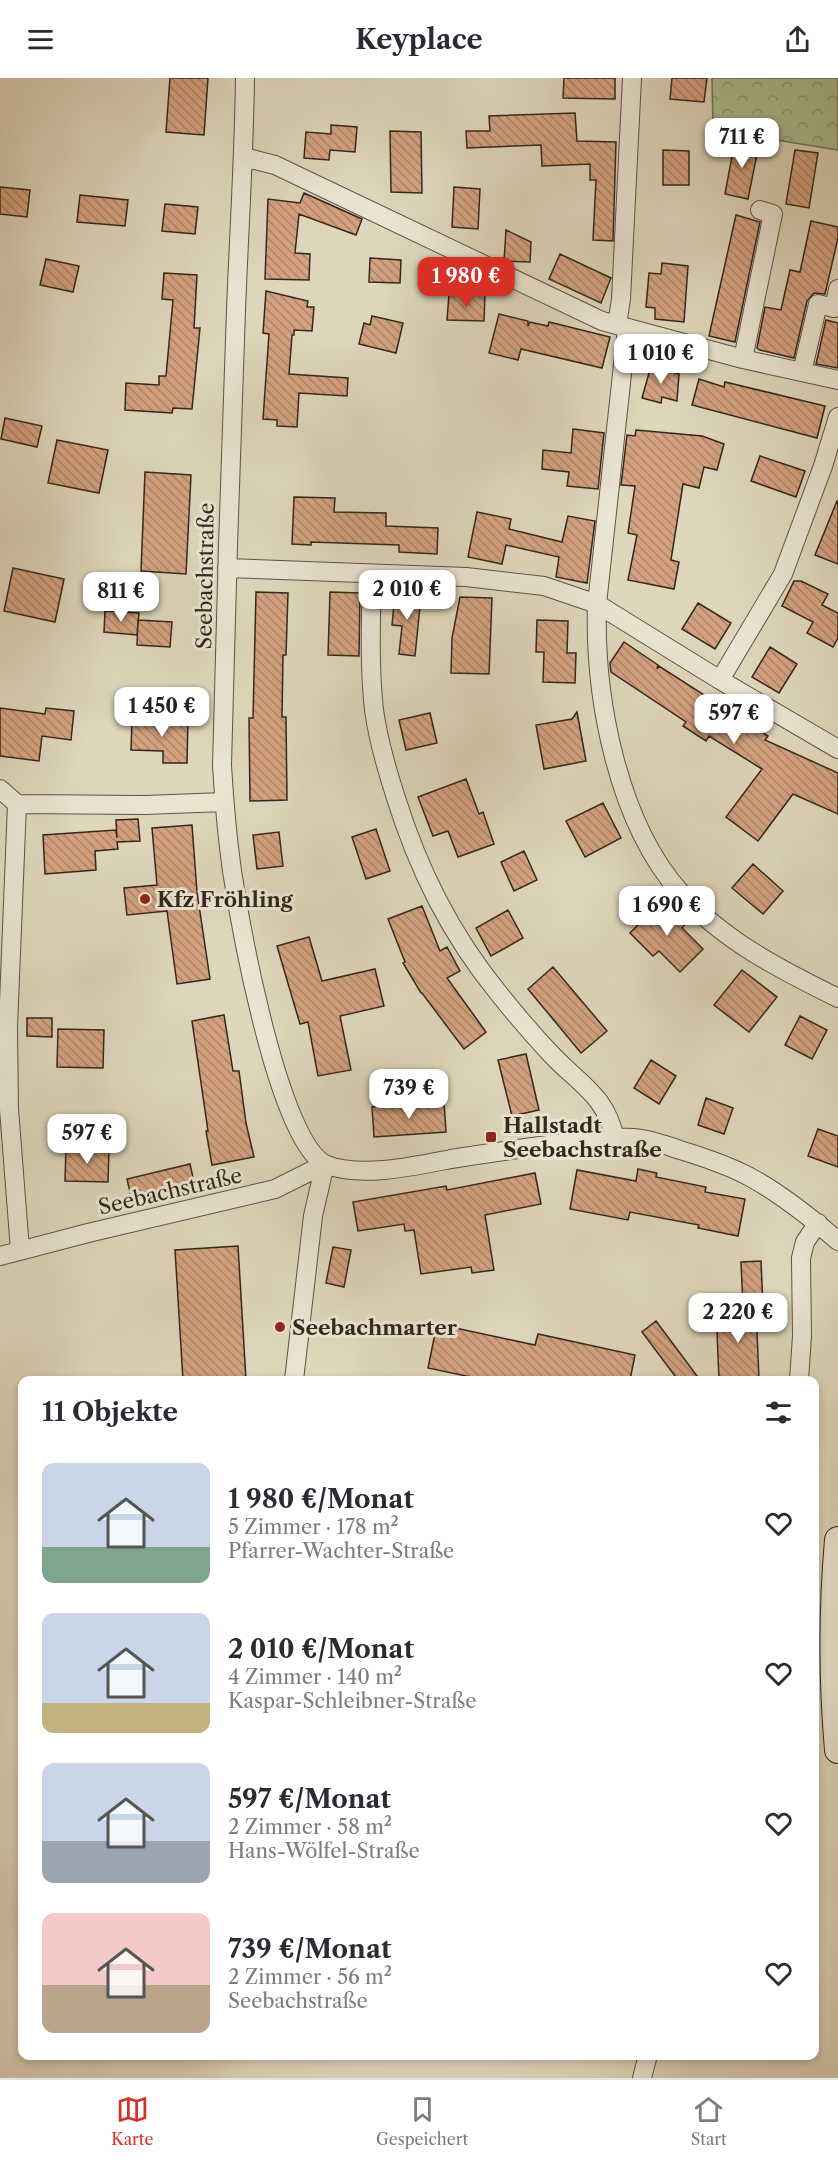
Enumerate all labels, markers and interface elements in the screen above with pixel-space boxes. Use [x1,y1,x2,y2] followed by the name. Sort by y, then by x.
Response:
[24,23,57,56] icon: menu
[355,23,483,56] text: Keyplace
[781,23,814,56] icon: share
[700,118,784,169] pin: 711 €
[719,125,765,149] text: 711 €
[411,257,521,308] pin: 1 980 €
[432,264,500,288] text: 1 980 €
[606,334,716,385] pin: 1 010 €
[628,341,694,365] text: 1 010 €
[191,502,219,650] street label: Seebachstraße
[352,570,462,621] pin: 2 010 €
[79,572,163,623] pin: 811 €
[373,577,441,601] text: 2 010 €
[97,579,145,603] text: 811 €
[107,687,217,738] pin: 1 450 €
[128,694,196,718] text: 1 450 €
[692,694,776,745] pin: 597 €
[708,701,760,725] text: 597 €
[612,886,722,937] pin: 1 690 €
[157,887,294,912] place label: Kfz Fröhling
[138,892,152,906] marker: Kfz Fröhling
[633,893,701,917] text: 1 690 €
[367,1069,451,1120] pin: 739 €
[383,1076,435,1100] text: 739 €
[503,1113,662,1162] place label: Hallstadt Seebachstraße
[45,1114,129,1165] pin: 597 €
[61,1121,113,1145] text: 597 €
[484,1130,498,1144] marker: Hallstadt Seebachstraße
[96,1162,244,1220] street label: Seebachstraße
[683,1293,793,1344] pin: 2 220 €
[703,1300,773,1324] text: 2 220 €
[292,1315,458,1340] place label: Seebachmarter
[273,1320,287,1334] marker: Seebachmarter
[42,1396,178,1428] text: 11 Objekte
[762,1396,795,1429] icon: filters
[228,1483,414,1515] text: 1 980 €/Monat
[90,1487,162,1559] icon: home
[762,1507,795,1540] icon: heart
[228,1515,399,1539] text: 5 Zimmer · 178 m²
[228,1539,454,1563] text: Pfarrer-Wachter-Straße
[228,1633,414,1665] text: 2 010 €/Monat
[90,1637,162,1709] icon: home
[762,1657,795,1690] icon: heart
[228,1665,402,1689] text: 4 Zimmer · 140 m²
[228,1689,476,1713] text: Kaspar-Schleibner-Straße
[228,1783,391,1815] text: 597 €/Monat
[90,1787,162,1859] icon: home
[762,1807,795,1840] icon: heart
[228,1815,392,1839] text: 2 Zimmer · 58 m²
[228,1839,420,1863] text: Hans-Wölfel-Straße
[228,1933,391,1965] text: 739 €/Monat
[90,1937,162,2009] icon: home
[762,1957,795,1990] icon: heart
[228,1965,392,1989] text: 2 Zimmer · 56 m²
[228,1989,368,2013] text: Seebachstraße
[111,2093,153,2149] tab: Karte
[376,2093,468,2149] tab: Gespeichert
[691,2093,727,2149] tab: Start

